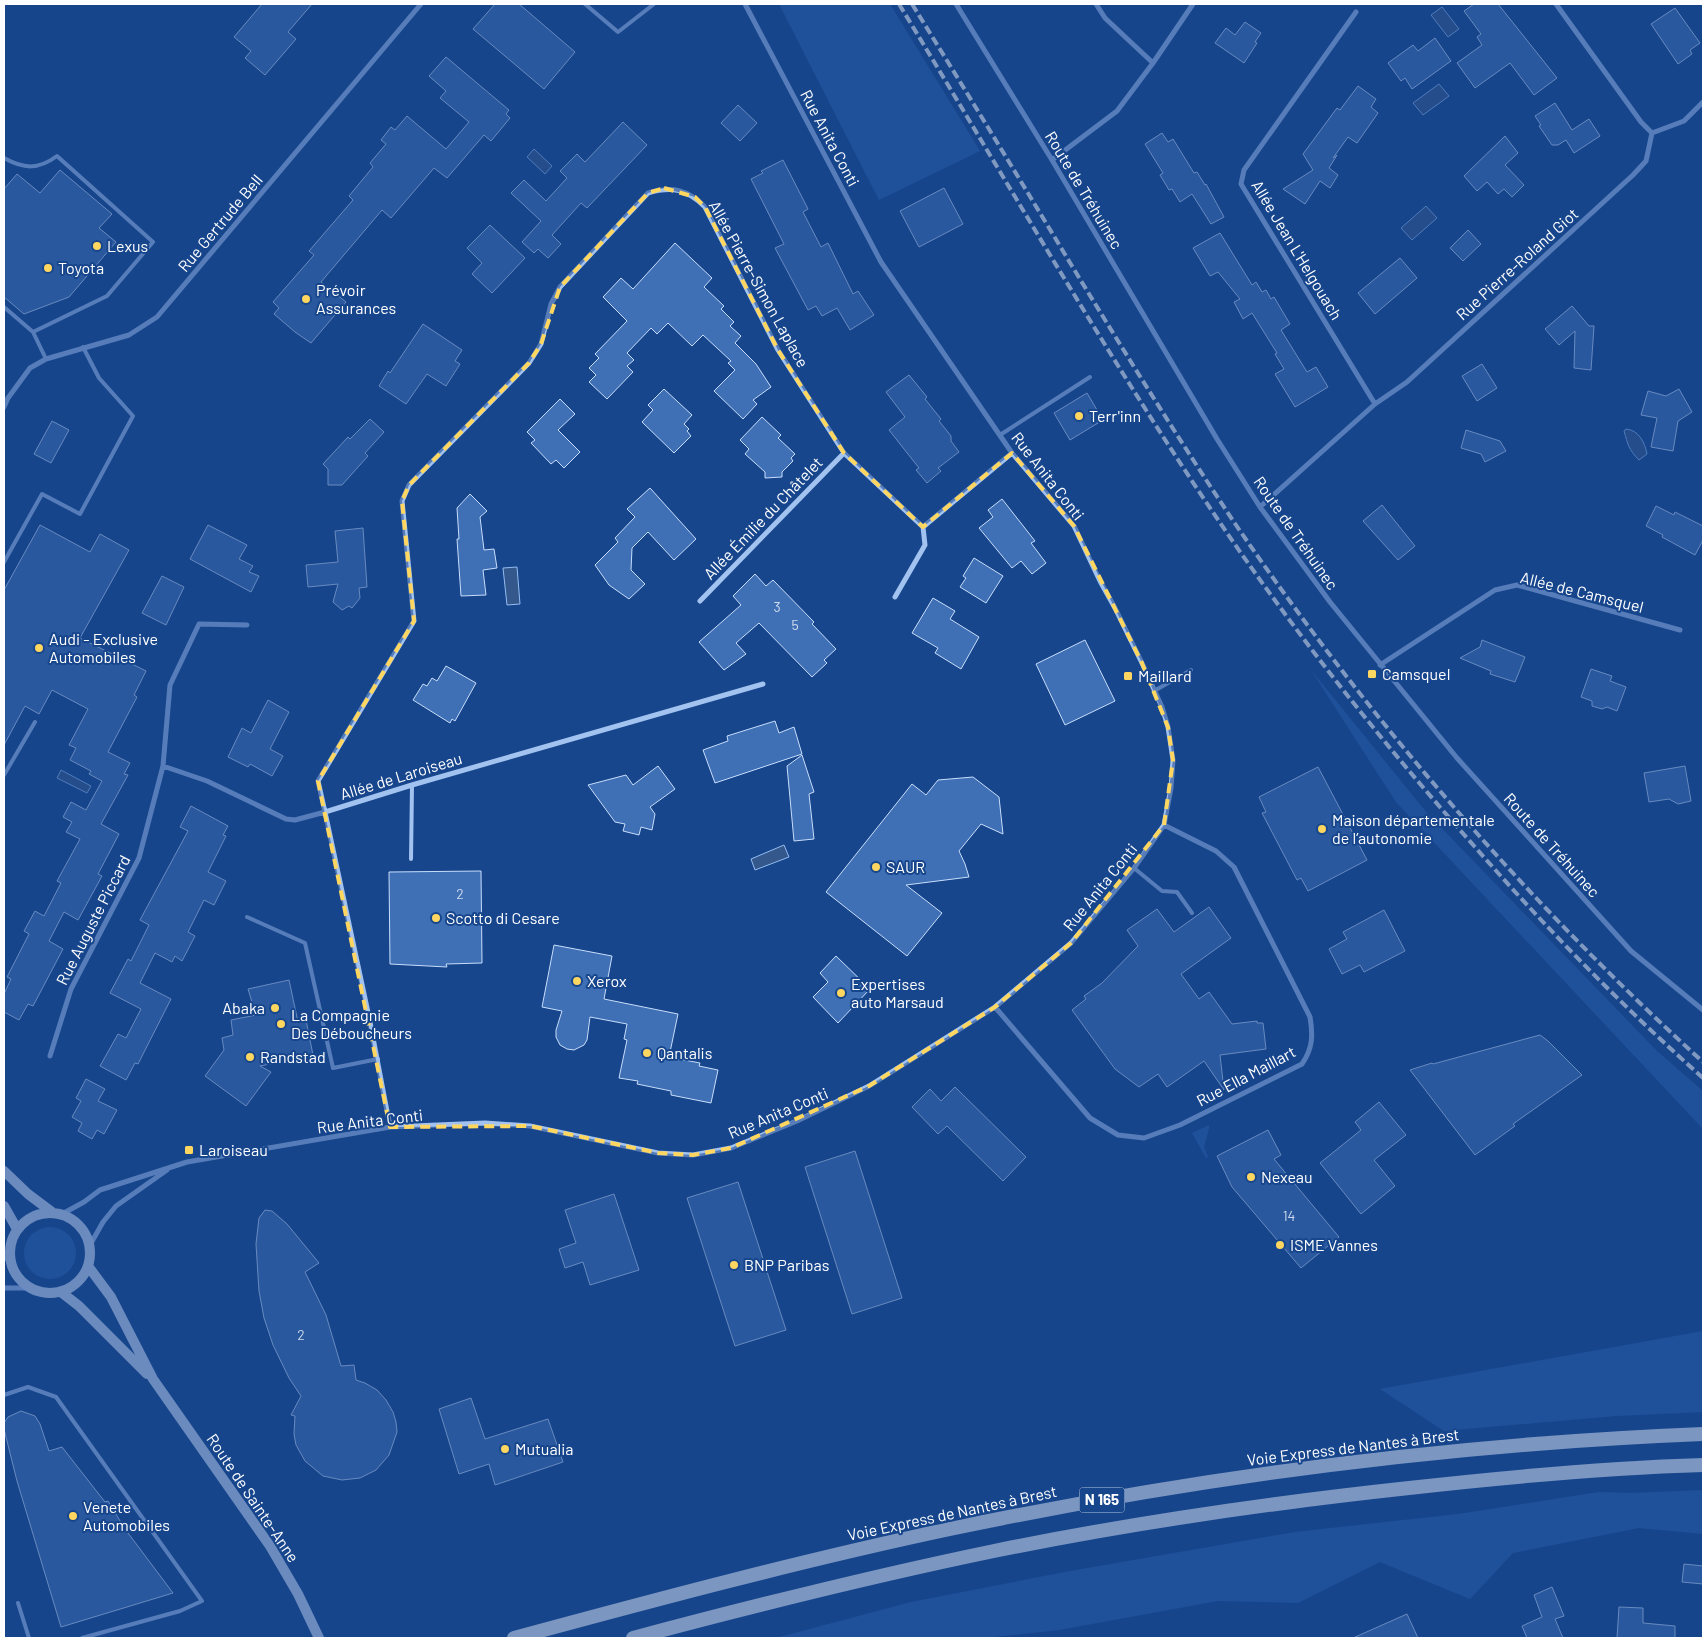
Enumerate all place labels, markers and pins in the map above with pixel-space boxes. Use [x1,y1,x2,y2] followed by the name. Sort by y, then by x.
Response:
[107,236,148,255] place label: Lexus
[91,240,103,252] marker: Lexus
[58,258,104,277] place label: Toyota
[42,262,54,274] marker: Toyota
[316,280,396,317] place label: Prévoir Assurances
[300,293,312,305] marker: Prévoir Assurances
[1089,406,1141,425] place label: Terr'inn
[1073,410,1085,422] marker: Terr'inn
[49,629,158,666] place label: Audi - Exclusive Automobiles
[33,642,45,654] marker: Audi - Exclusive Automobiles
[1382,664,1450,683] place label: Camsquel
[1138,666,1192,685] place label: Maillard
[1366,668,1378,680] marker: Camsquel
[1122,670,1134,682] marker: Maillard
[1332,810,1495,847] place label: Maison départementale de l’autonomie
[1316,823,1328,835] marker: Maison départementale de l’autonomie
[886,857,925,876] place label: SAUR
[870,861,882,873] marker: SAUR
[446,908,560,927] place label: Scotto di Cesare
[430,912,442,924] marker: Scotto di Cesare
[587,971,627,990] place label: Xerox
[851,974,944,1011] place label: Expertises auto Marsaud
[571,975,583,987] marker: Xerox
[835,987,847,999] marker: Expertises auto Marsaud
[222,998,265,1017] place label: Abaka
[269,1002,281,1014] marker: Abaka
[291,1005,412,1042] place label: La Compagnie Des Déboucheurs
[275,1018,287,1030] marker: La Compagnie Des Déboucheurs
[657,1043,712,1062] place label: Qantalis
[260,1047,326,1066] place label: Randstad
[641,1047,653,1059] marker: Qantalis
[244,1051,256,1063] marker: Randstad
[199,1140,268,1159] place label: Laroiseau
[183,1144,195,1156] marker: Laroiseau
[1261,1167,1313,1186] place label: Nexeau
[1245,1171,1257,1183] marker: Nexeau
[1290,1235,1378,1254] place label: ISME Vannes
[1274,1239,1286,1251] marker: ISME Vannes
[744,1255,829,1274] place label: BNP Paribas
[728,1259,740,1271] marker: BNP Paribas
[515,1439,574,1458] place label: Mutualia
[499,1443,511,1455] marker: Mutualia
[83,1497,170,1534] place label: Venete Automobiles
[67,1510,79,1522] marker: Venete Automobiles

